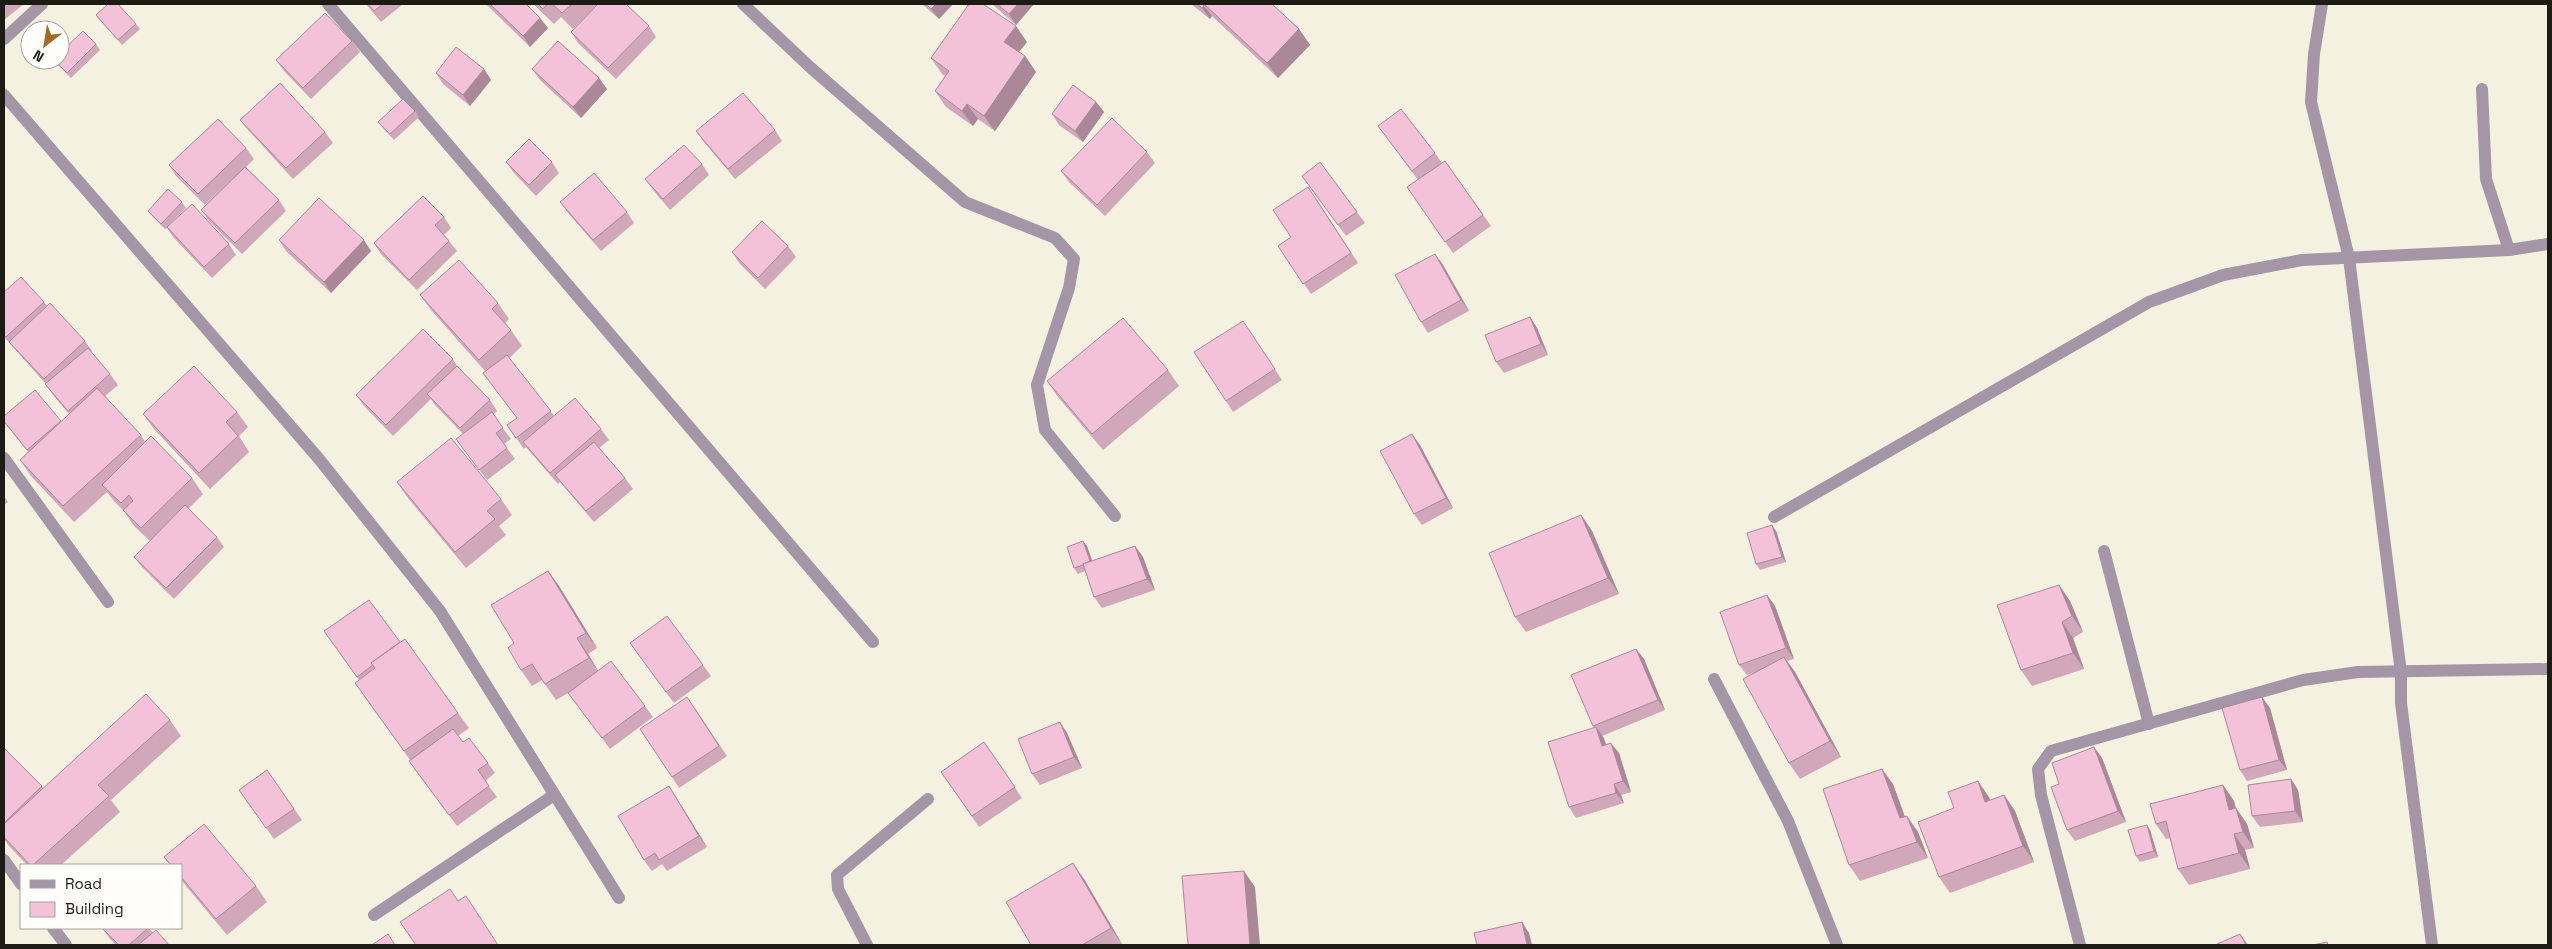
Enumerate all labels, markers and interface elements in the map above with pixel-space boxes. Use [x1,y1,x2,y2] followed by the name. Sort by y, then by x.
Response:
[20,20,70,70] north arrow
[30,46,47,66] text: N
[20,864,182,929] legend
[65,874,102,893] text: Road
[65,899,124,918] text: Building

